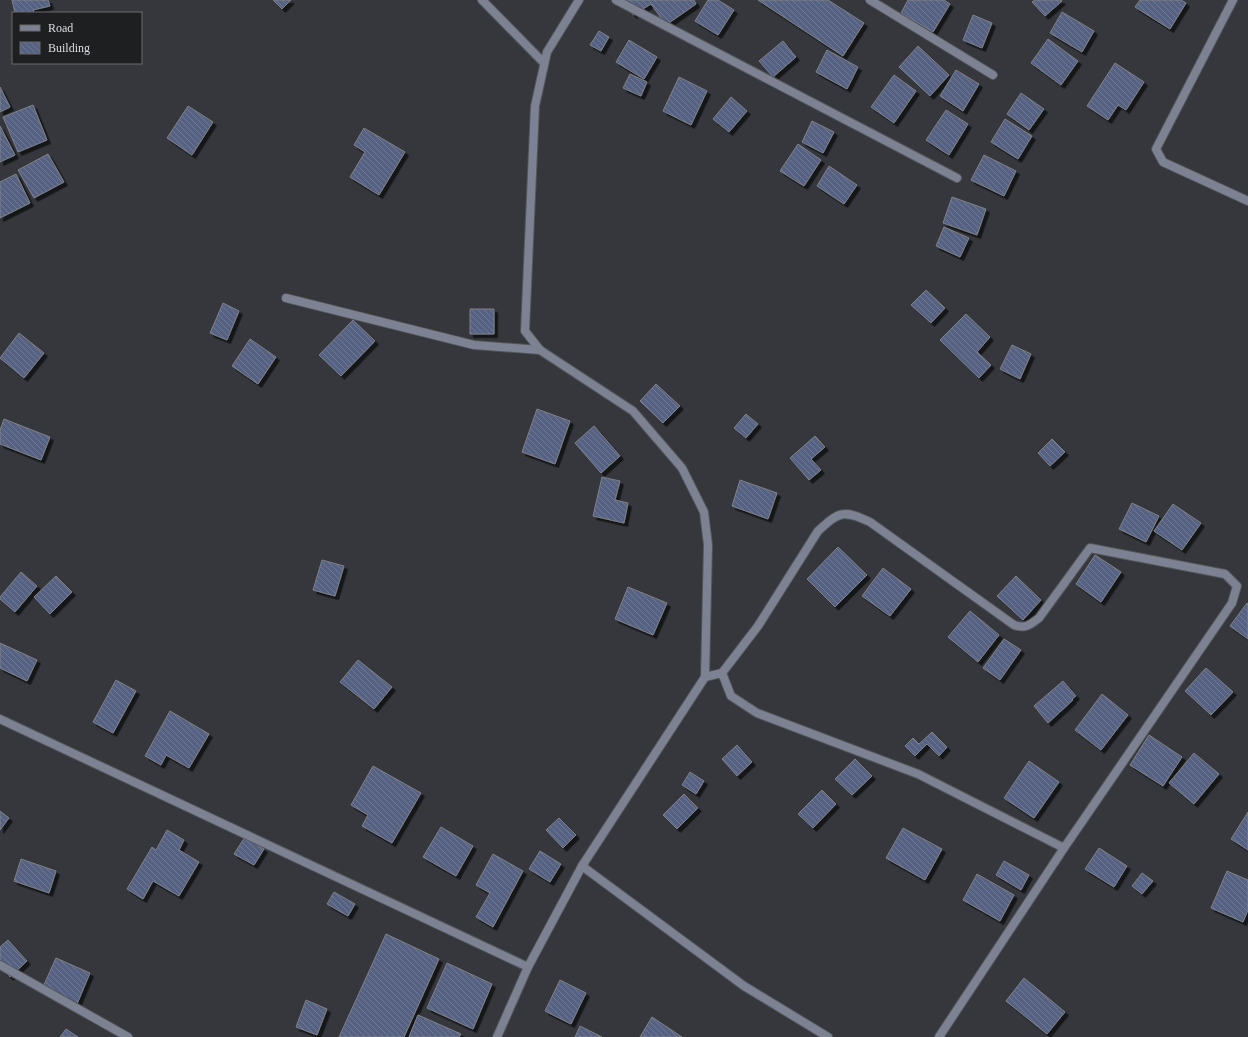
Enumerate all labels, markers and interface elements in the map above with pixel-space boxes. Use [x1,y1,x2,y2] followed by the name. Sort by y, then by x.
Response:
[12,12,142,64] legend
[48,21,73,35] text: Road
[48,41,90,55] text: Building

